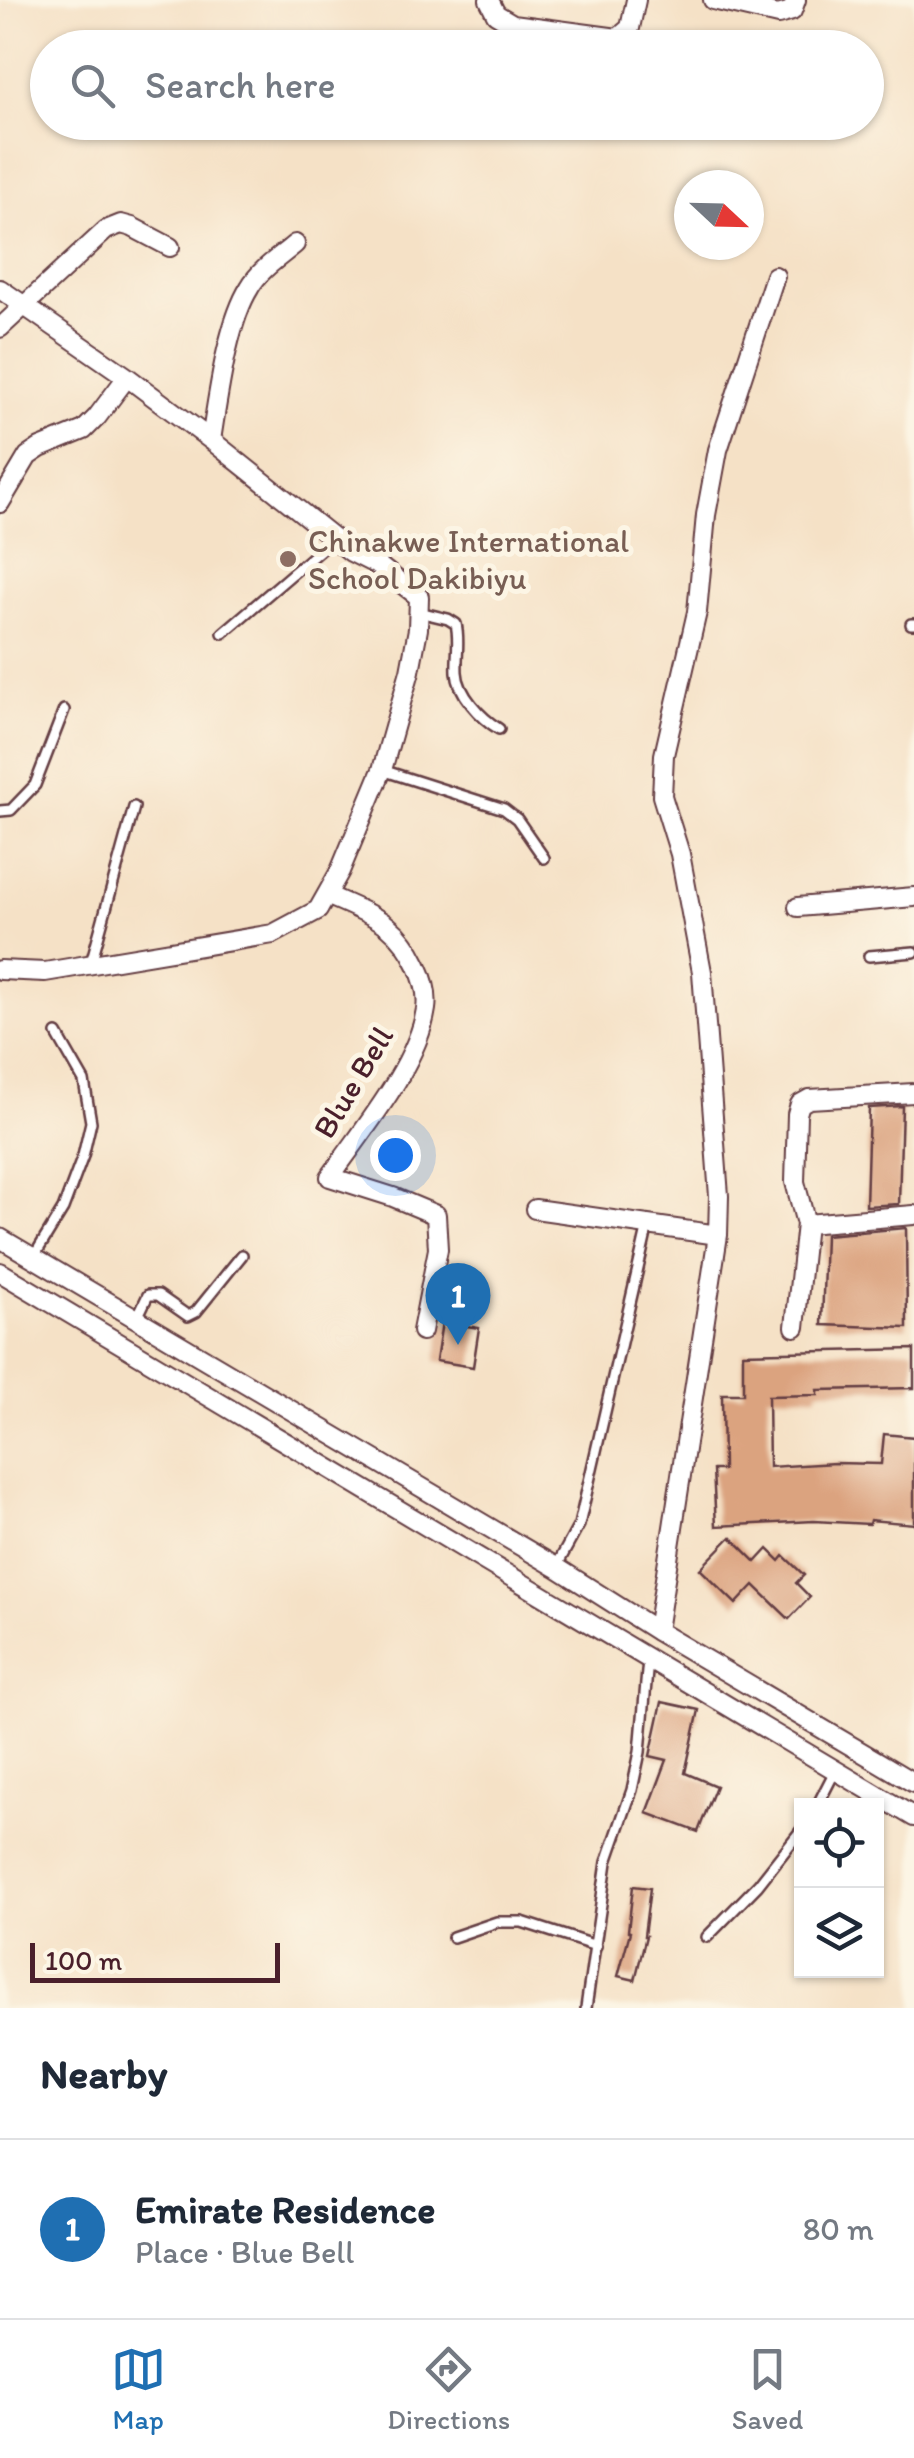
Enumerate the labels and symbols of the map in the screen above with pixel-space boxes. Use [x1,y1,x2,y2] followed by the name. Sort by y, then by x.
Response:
[674,170,764,260] north arrow
[308,522,629,597] place label: Chinakwe International School Dakibiyu
[277,548,299,570] marker: Chinakwe International School Dakibiyu
[305,1019,401,1145] street label: Blue Bell
[370,1130,421,1181] your location
[426,1262,490,1345] pin: 1
[30,1938,280,1982] scale bar

